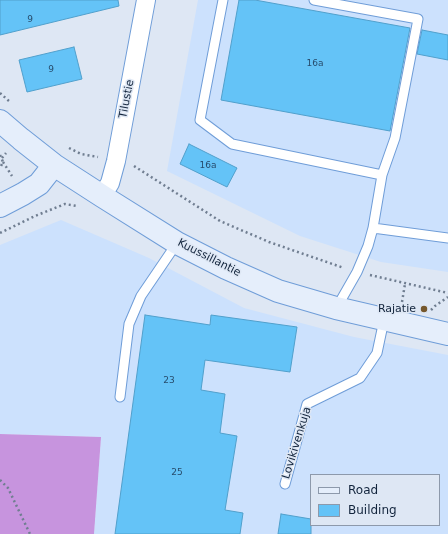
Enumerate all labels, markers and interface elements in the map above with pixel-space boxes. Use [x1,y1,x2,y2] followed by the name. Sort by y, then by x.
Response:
[27,15,33,25] house number: 9
[307,59,323,69] house number: 16a
[48,65,54,75] house number: 9
[117,78,137,120] street label: Tilustie
[200,161,216,171] house number: 16a
[175,236,243,280] street label: Kuussillantie
[378,302,416,316] place label: Rajatie
[419,304,429,314] marker: Rajatie
[163,376,175,386] house number: 23
[280,405,314,481] street label: Lovikivenkuja
[171,468,183,478] house number: 25
[310,474,440,526] legend
[348,483,378,497] text: Road
[348,503,397,517] text: Building

